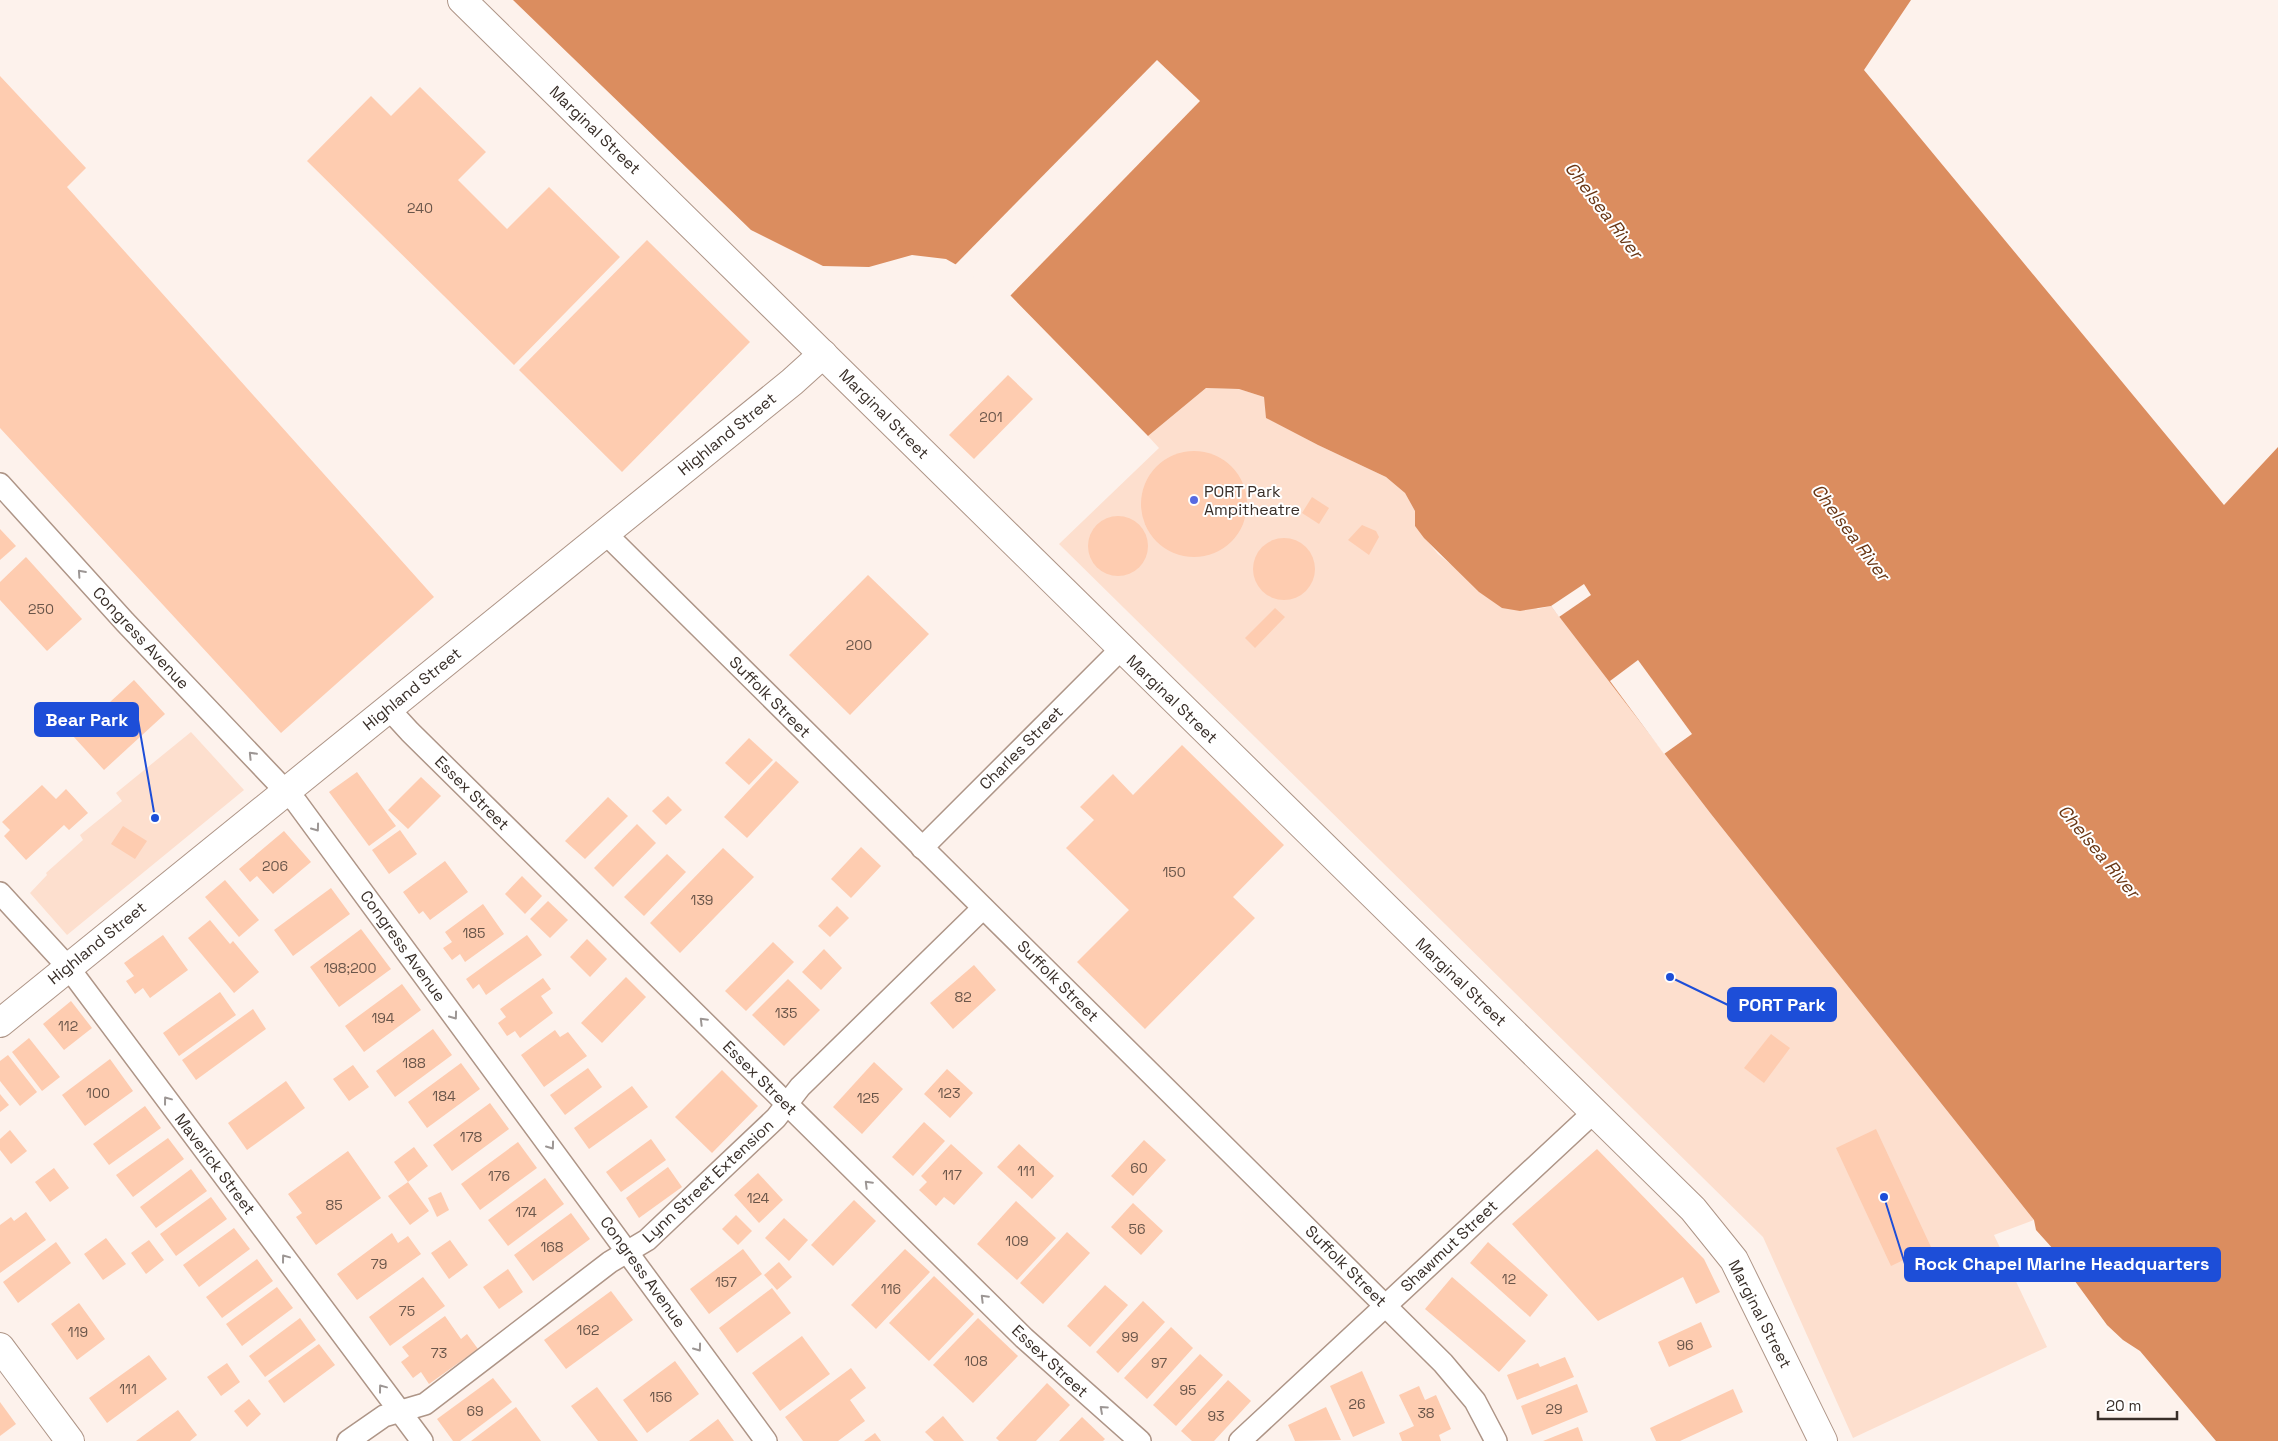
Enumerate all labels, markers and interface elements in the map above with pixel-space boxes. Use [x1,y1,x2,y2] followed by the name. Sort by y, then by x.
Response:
[545,81,645,179] street label: Marginal Street
[1560,157,1649,265] water label: Chelsea River
[407,199,433,217] house number: 240
[835,365,933,463] street label: Marginal Street
[673,388,781,480] street label: Highland Street
[979,408,1003,426] house number: 201
[1807,479,1896,587] water label: Chelsea River
[1204,481,1300,520] place label: PORT Park Ampitheatre
[1188,494,1200,506] marker: PORT Park Ampitheatre
[78,570,87,579] one-way arrow
[88,582,194,694] street label: Congress Avenue
[28,600,54,618] house number: 250
[846,636,872,654] house number: 200
[358,643,466,735] street label: Highland Street
[1122,650,1222,748] street label: Marginal Street
[725,652,815,742] street label: Suffolk Street
[975,702,1067,794] street label: Charles Street
[35,703,138,736] callout: Bear Park
[46,708,128,731] text: Bear Park
[430,751,514,835] street label: Essex Street
[249,752,258,761] one-way arrow
[2053,799,2146,904] water label: Chelsea River
[311,822,319,831] one-way arrow
[262,857,288,875] house number: 206
[1162,863,1186,881] house number: 150
[355,886,451,1006] street label: Congress Avenue
[691,891,713,909] house number: 139
[43,897,151,989] street label: Highland Street
[463,924,485,942] house number: 185
[1411,933,1511,1031] street label: Marginal Street
[1013,936,1103,1026] street label: Suffolk Street
[323,959,377,977] house number: 198;200
[954,988,972,1006] house number: 82
[1728,988,1836,1021] callout: PORT Park
[1738,993,1826,1016] text: PORT Park
[775,1004,797,1022] house number: 135
[371,1009,395,1027] house number: 194
[448,1010,457,1020] one-way arrow
[58,1017,78,1035] house number: 112
[699,1018,708,1027] one-way arrow
[718,1036,802,1120] street label: Essex Street
[402,1054,426,1072] house number: 188
[86,1084,110,1102] house number: 100
[938,1084,960,1102] house number: 123
[432,1087,456,1105] house number: 184
[857,1089,879,1107] house number: 125
[164,1096,173,1106] one-way arrow
[170,1109,260,1219] street label: Maverick Street
[638,1115,778,1247] street label: Lynn Street Extension
[460,1128,482,1146] house number: 178
[545,1140,553,1149] one-way arrow
[1130,1159,1148,1177] house number: 60
[1017,1162,1035,1180] house number: 111
[942,1166,962,1184] house number: 117
[488,1167,510,1185] house number: 176
[865,1181,874,1190] one-way arrow
[747,1189,770,1207] house number: 124
[325,1196,343,1214] house number: 85
[1396,1196,1502,1296] street label: Shawmut Street
[515,1203,537,1221] house number: 174
[595,1212,691,1332] street label: Congress Avenue
[1129,1220,1145,1238] house number: 56
[1301,1221,1391,1311] street label: Suffolk Street
[1005,1232,1029,1250] house number: 109
[540,1238,564,1256] house number: 168
[1905,1248,2220,1281] callout: Rock Chapel Marine Headquarters
[1915,1252,2209,1275] text: Rock Chapel Marine Headquarters
[282,1254,291,1264] one-way arrow
[371,1255,387,1273] house number: 79
[1724,1256,1796,1372] street label: Marginal Street
[1502,1270,1516,1288] house number: 12
[715,1273,737,1291] house number: 157
[881,1280,901,1298] house number: 116
[981,1295,990,1304] one-way arrow
[399,1302,415,1320] house number: 75
[1007,1320,1093,1402] street label: Essex Street
[577,1321,599,1339] house number: 162
[68,1323,88,1341] house number: 119
[1121,1328,1139,1346] house number: 99
[1676,1336,1694,1354] house number: 96
[693,1342,701,1351] one-way arrow
[431,1344,447,1362] house number: 73
[964,1352,988,1370] house number: 108
[1151,1354,1167,1372] house number: 97
[119,1380,137,1398] house number: 111
[1180,1381,1196,1399] house number: 95
[380,1385,388,1394] one-way arrow
[650,1388,672,1406] house number: 156
[2098,1388,2177,1420] scale bar
[1348,1395,1366,1413] house number: 26
[2106,1396,2141,1415] text: 20 m
[1546,1400,1562,1418] house number: 29
[466,1402,484,1420] house number: 69
[1417,1404,1435,1422] house number: 38
[1100,1405,1109,1414] one-way arrow
[1207,1407,1225,1425] house number: 93

